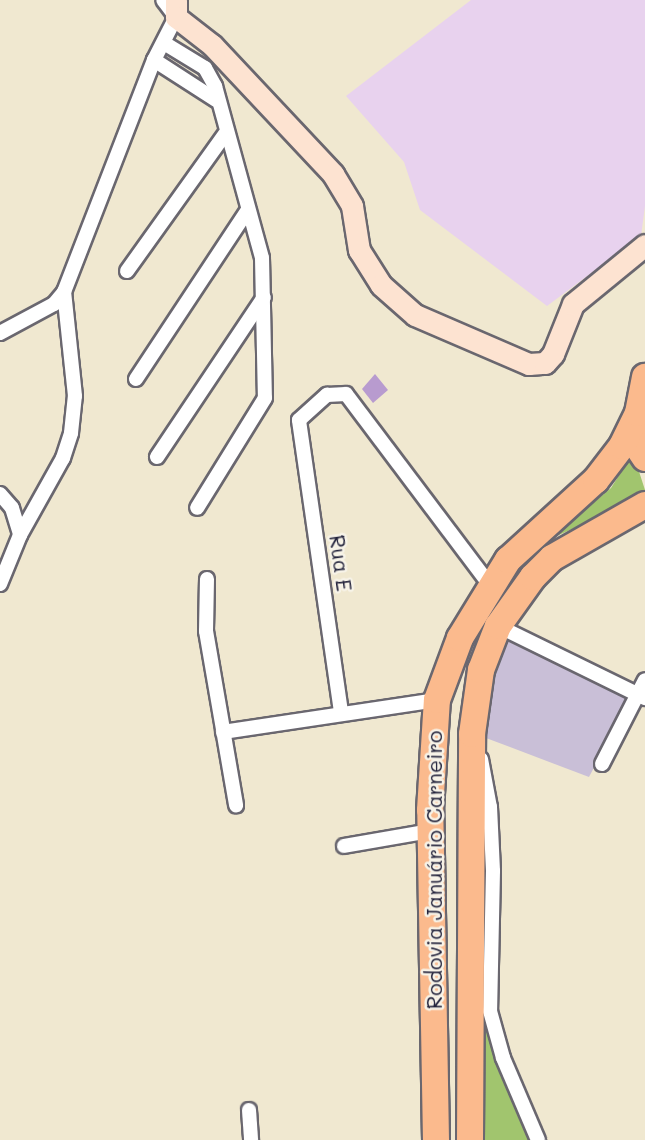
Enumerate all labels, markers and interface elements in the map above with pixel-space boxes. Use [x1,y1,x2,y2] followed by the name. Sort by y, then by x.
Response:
[325,533,357,593] street label: Rua E
[421,731,447,1009] street label: Rodovia Januário Carneiro

